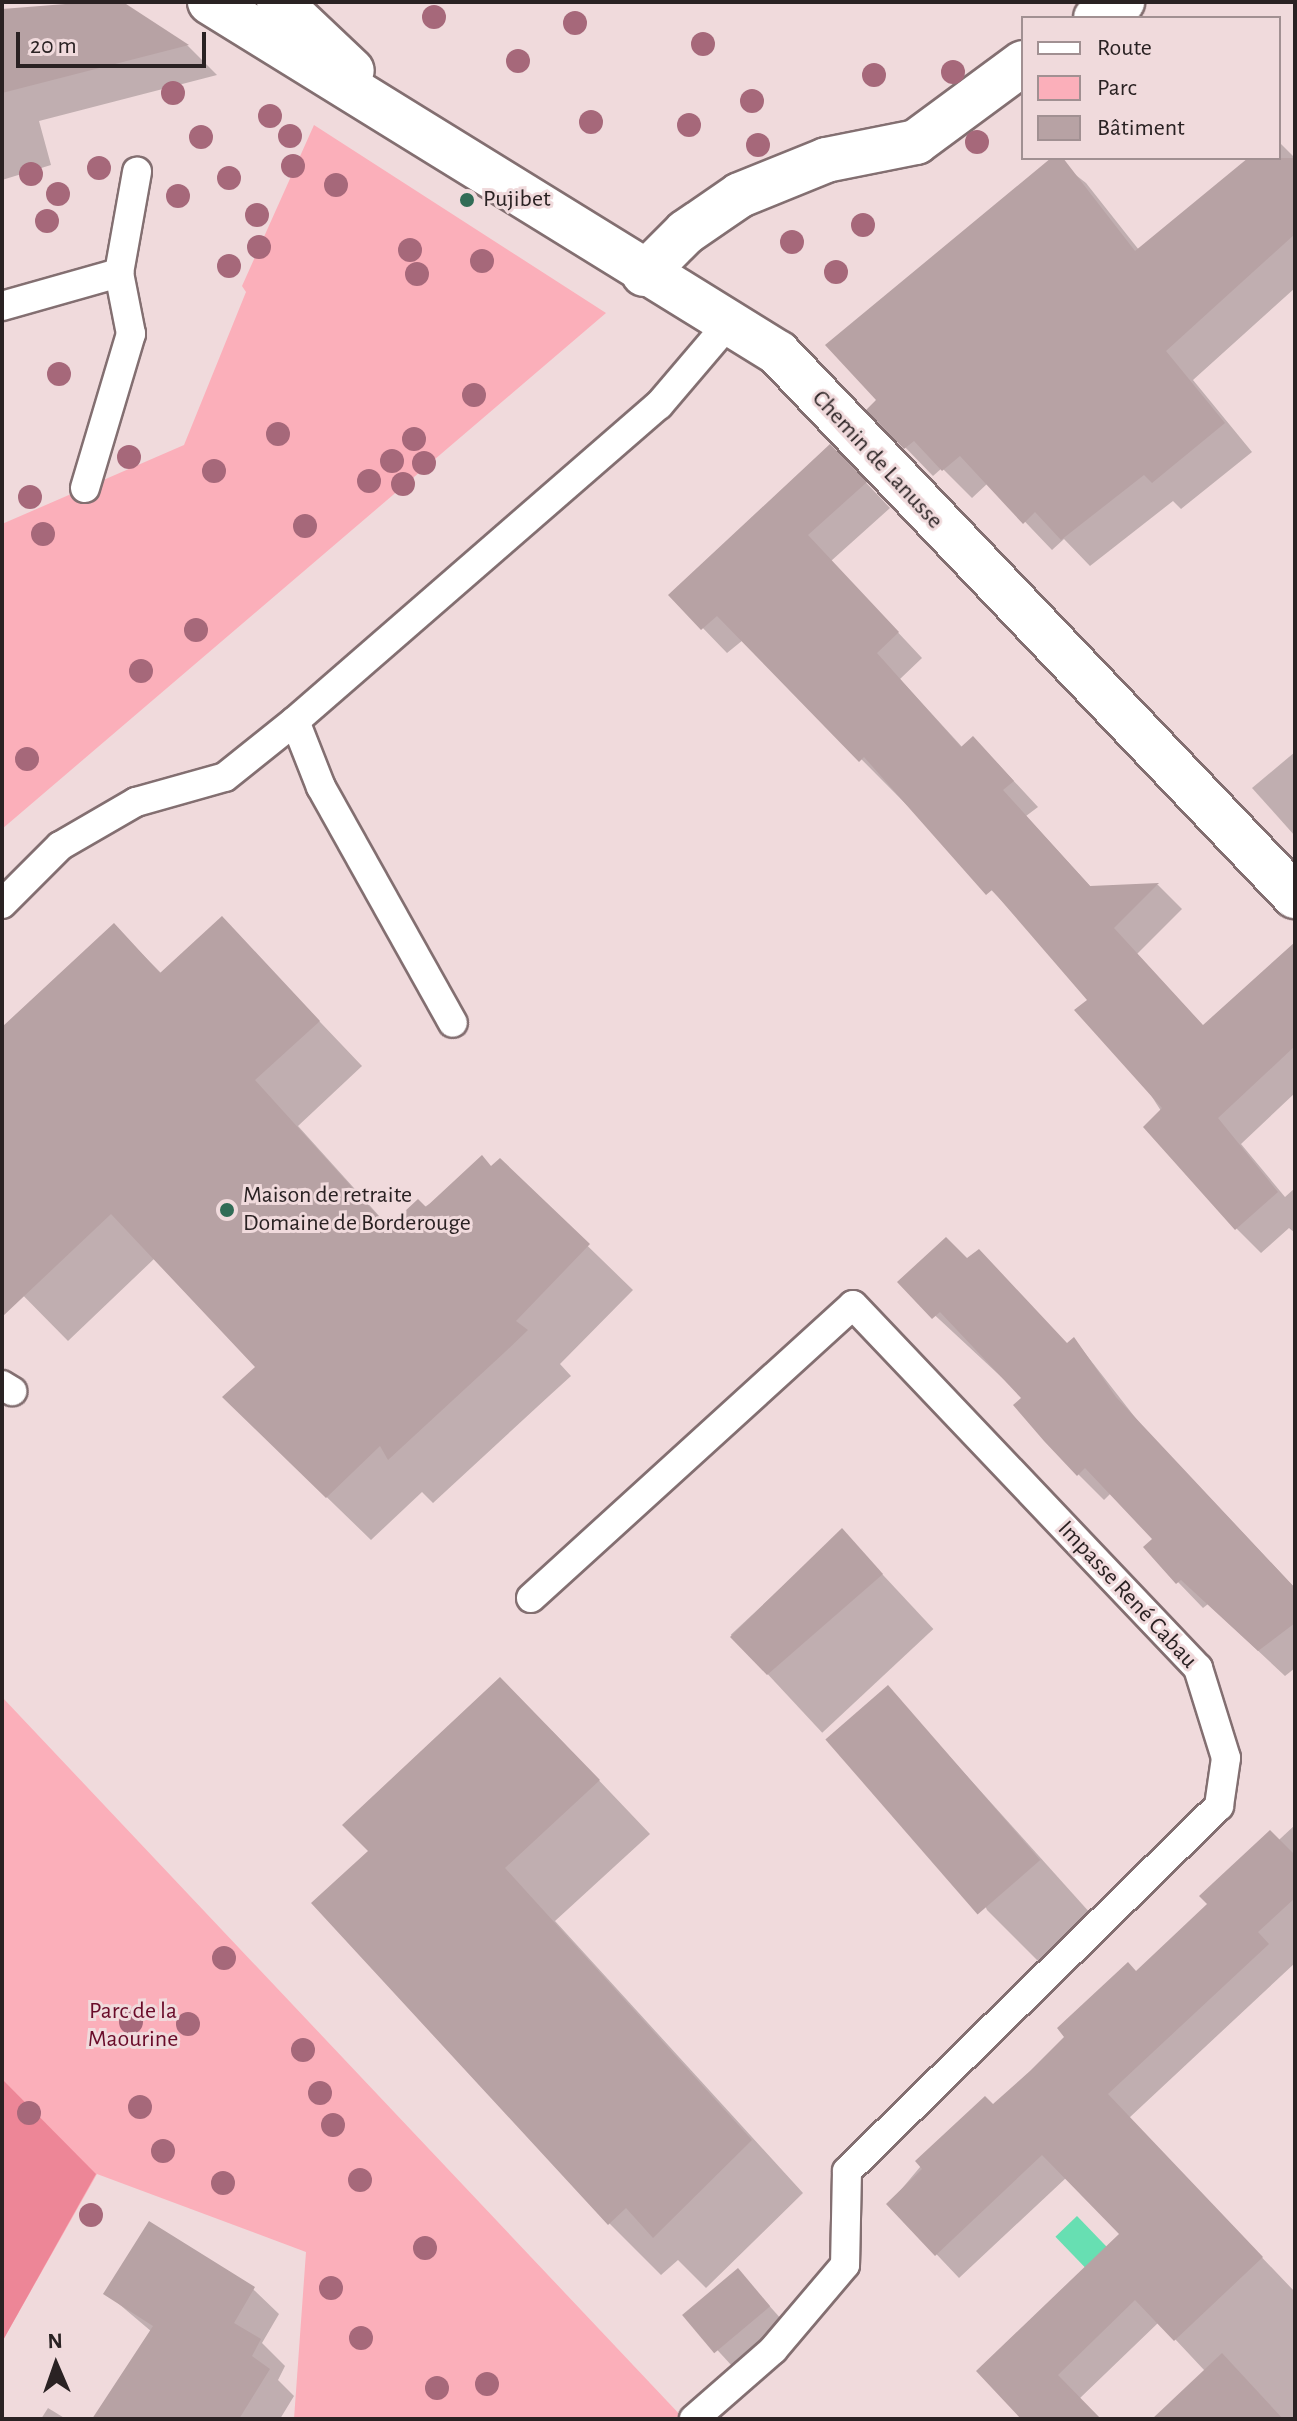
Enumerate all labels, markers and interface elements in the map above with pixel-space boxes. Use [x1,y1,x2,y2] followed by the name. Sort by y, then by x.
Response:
[20,16,210,66] scale bar
[1021,16,1281,160] legend
[30,34,77,58] text: 20 m
[1097,36,1152,60] text: Route
[1097,76,1137,100] text: Parc
[1097,116,1185,140] text: Bâtiment
[483,186,551,214] place label: Pujibet
[458,191,476,209] marker: Pujibet
[805,385,949,535] street label: Chemin de Lanusse
[243,1182,471,1238] place label: Maison de retraite Domaine de Borderouge
[218,1201,236,1219] marker: Maison de retraite Domaine de Borderouge
[1051,1515,1203,1675] street label: Impasse René Cabau
[88,1998,178,2054] park label: Parc de la Maourine
[16,2325,96,2405] north arrow
[47,2330,63,2352] text: N

